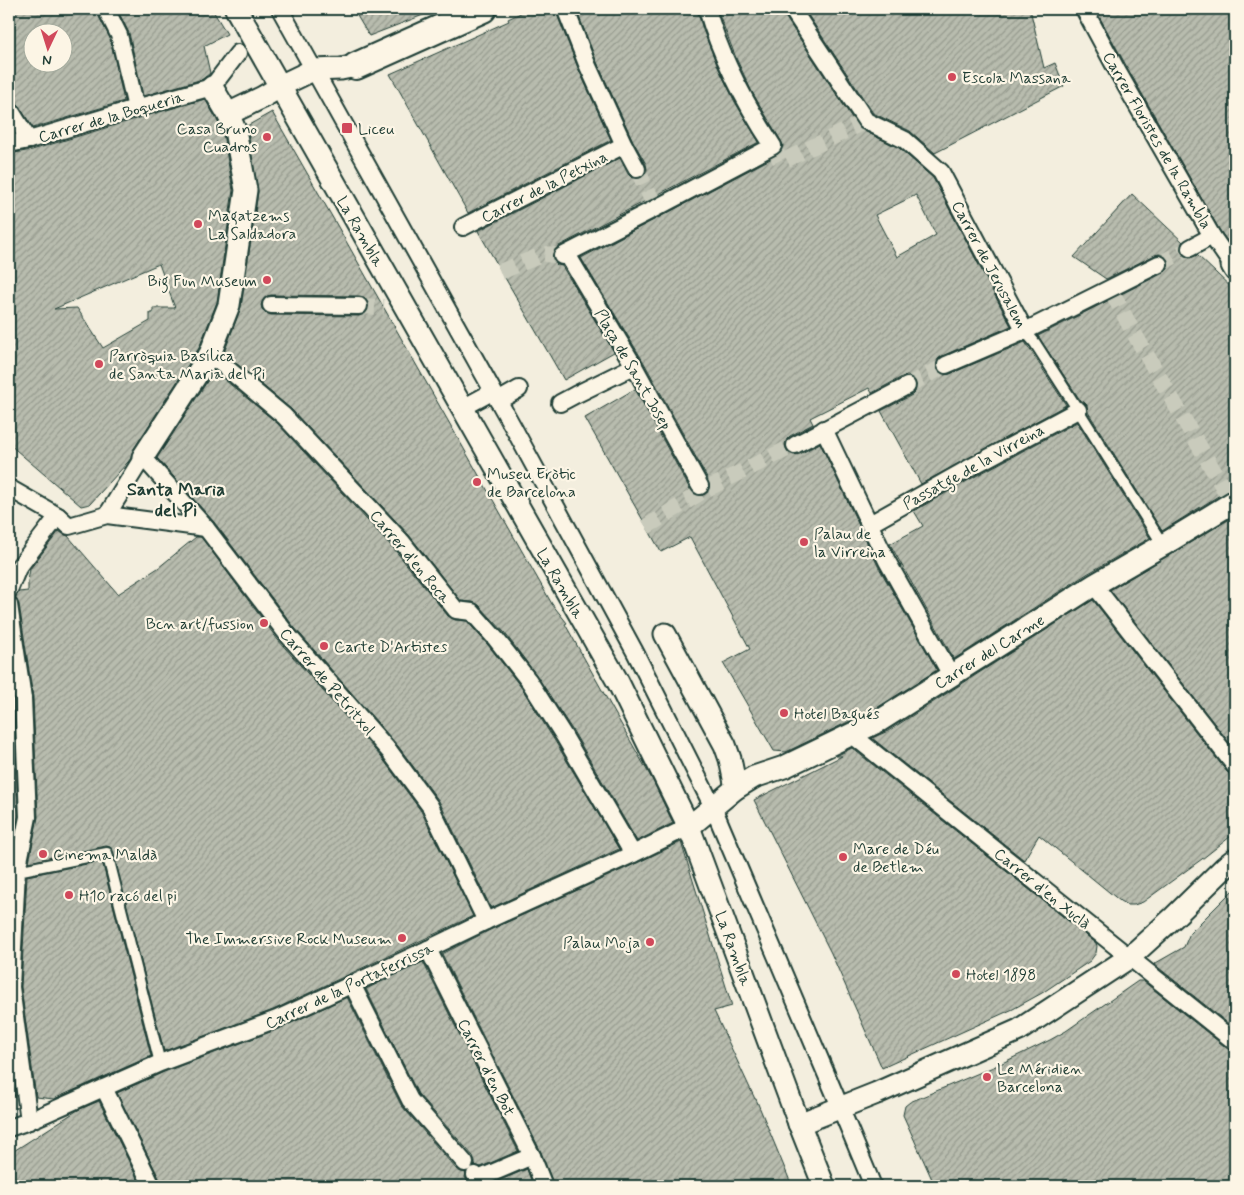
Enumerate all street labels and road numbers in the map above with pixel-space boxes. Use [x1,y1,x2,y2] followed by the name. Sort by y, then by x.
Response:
[1097,48,1216,233] street label: Carrer Floristes de la Rambla
[36,87,187,148] street label: Carrer de la Boqueria
[478,146,611,228] street label: Carrer de la Petxina
[331,193,388,271] street label: La Rambla
[946,197,1031,332] street label: Carrer de Jerusalem
[589,305,676,434] street label: Plaça de Sant Josep
[899,420,1049,516] street label: Passatge de la Virreina
[365,506,455,608] street label: Carrer d'en Roca
[531,545,588,623] street label: La Rambla
[931,610,1049,695] street label: Carrer del Carme
[274,624,379,740] street label: Carrer de Petritxol
[989,844,1095,935] street label: Carrer d'en Xuclà
[709,908,756,989] street label: La Rambla
[262,938,437,1035] street label: Carrer de la Portaferrissa
[452,1015,519,1120] street label: Carrer d'en Bot

